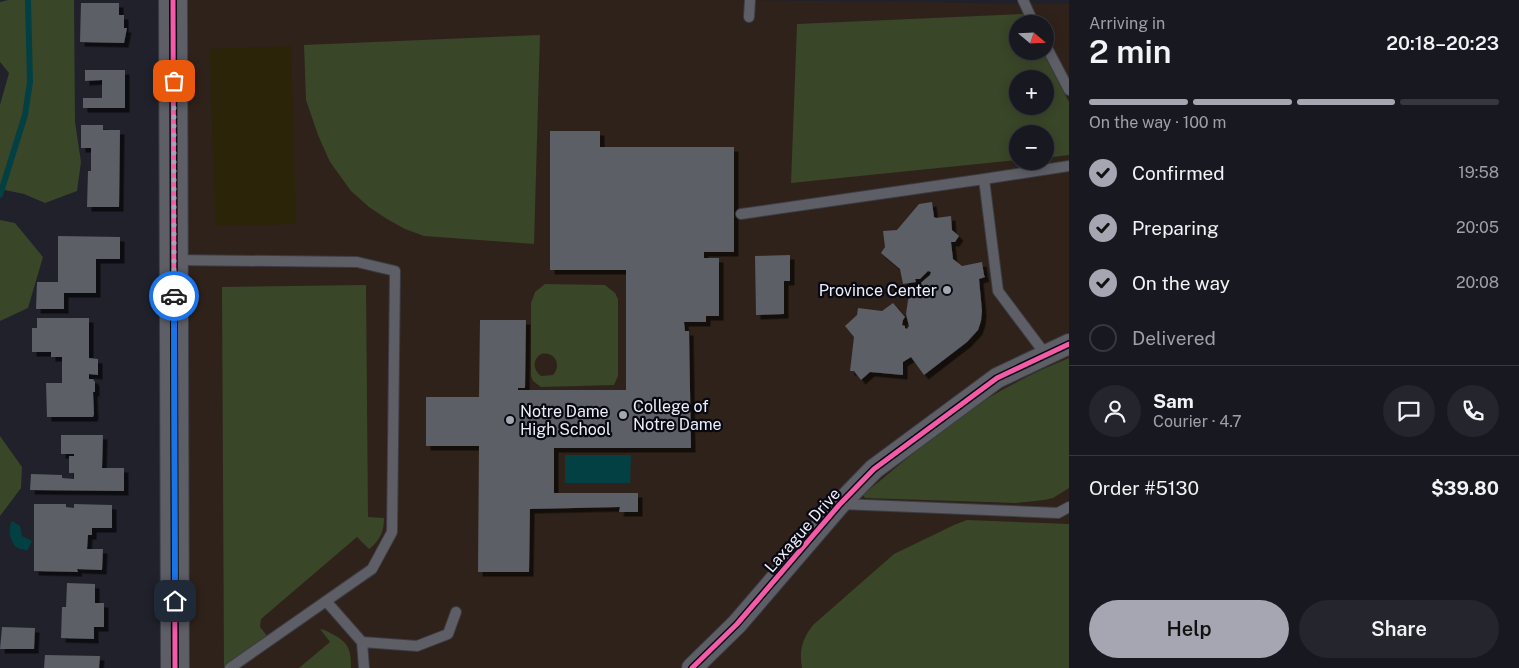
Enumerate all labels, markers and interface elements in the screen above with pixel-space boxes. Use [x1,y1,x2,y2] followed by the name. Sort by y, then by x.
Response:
[1089,14,1165,33] text: Arriving in
[1009,15,1054,60] north arrow
[1009,15,1054,170] map controls
[1386,32,1499,54] text: 20:18–20:23
[1089,33,1172,70] text: 2 min
[153,60,195,102] pin
[160,67,188,95] icon: bag
[1009,70,1054,115] button: +
[1089,113,1226,132] text: On the way · 100 m
[1009,125,1054,170] button: −
[1089,159,1117,187] icon: check
[1132,162,1225,184] text: Confirmed
[1458,163,1499,182] text: 19:58
[1089,214,1117,242] icon: check
[1132,217,1219,239] text: Preparing
[1456,218,1499,237] text: 20:05
[1089,269,1117,297] icon: check
[149,271,199,321] courier
[1132,272,1230,294] text: On the way
[1456,273,1499,292] text: 20:08
[819,281,937,300] place label: Province Center
[160,282,188,310] icon: car
[941,284,953,296] marker: Province Center
[1132,327,1216,349] text: Delivered
[1089,385,1141,437] button: person
[1383,385,1435,437] button: chat
[1447,385,1499,437] button: phone
[1153,390,1194,412] text: Sam
[633,397,722,434] place label: College of Notre Dame
[520,402,611,439] place label: Notre Dame High School
[617,409,629,421] marker: College of Notre Dame
[1153,412,1242,431] text: Courier · 4.7
[504,414,516,426] marker: Notre Dame High School
[1089,477,1199,499] text: Order #5130
[1431,477,1499,499] text: $39.80
[761,484,844,576] street label: Laxague Drive
[154,580,196,622] pin
[161,587,189,615] icon: home
[1089,600,1289,658] button: Help
[1299,600,1499,658] button: Share

